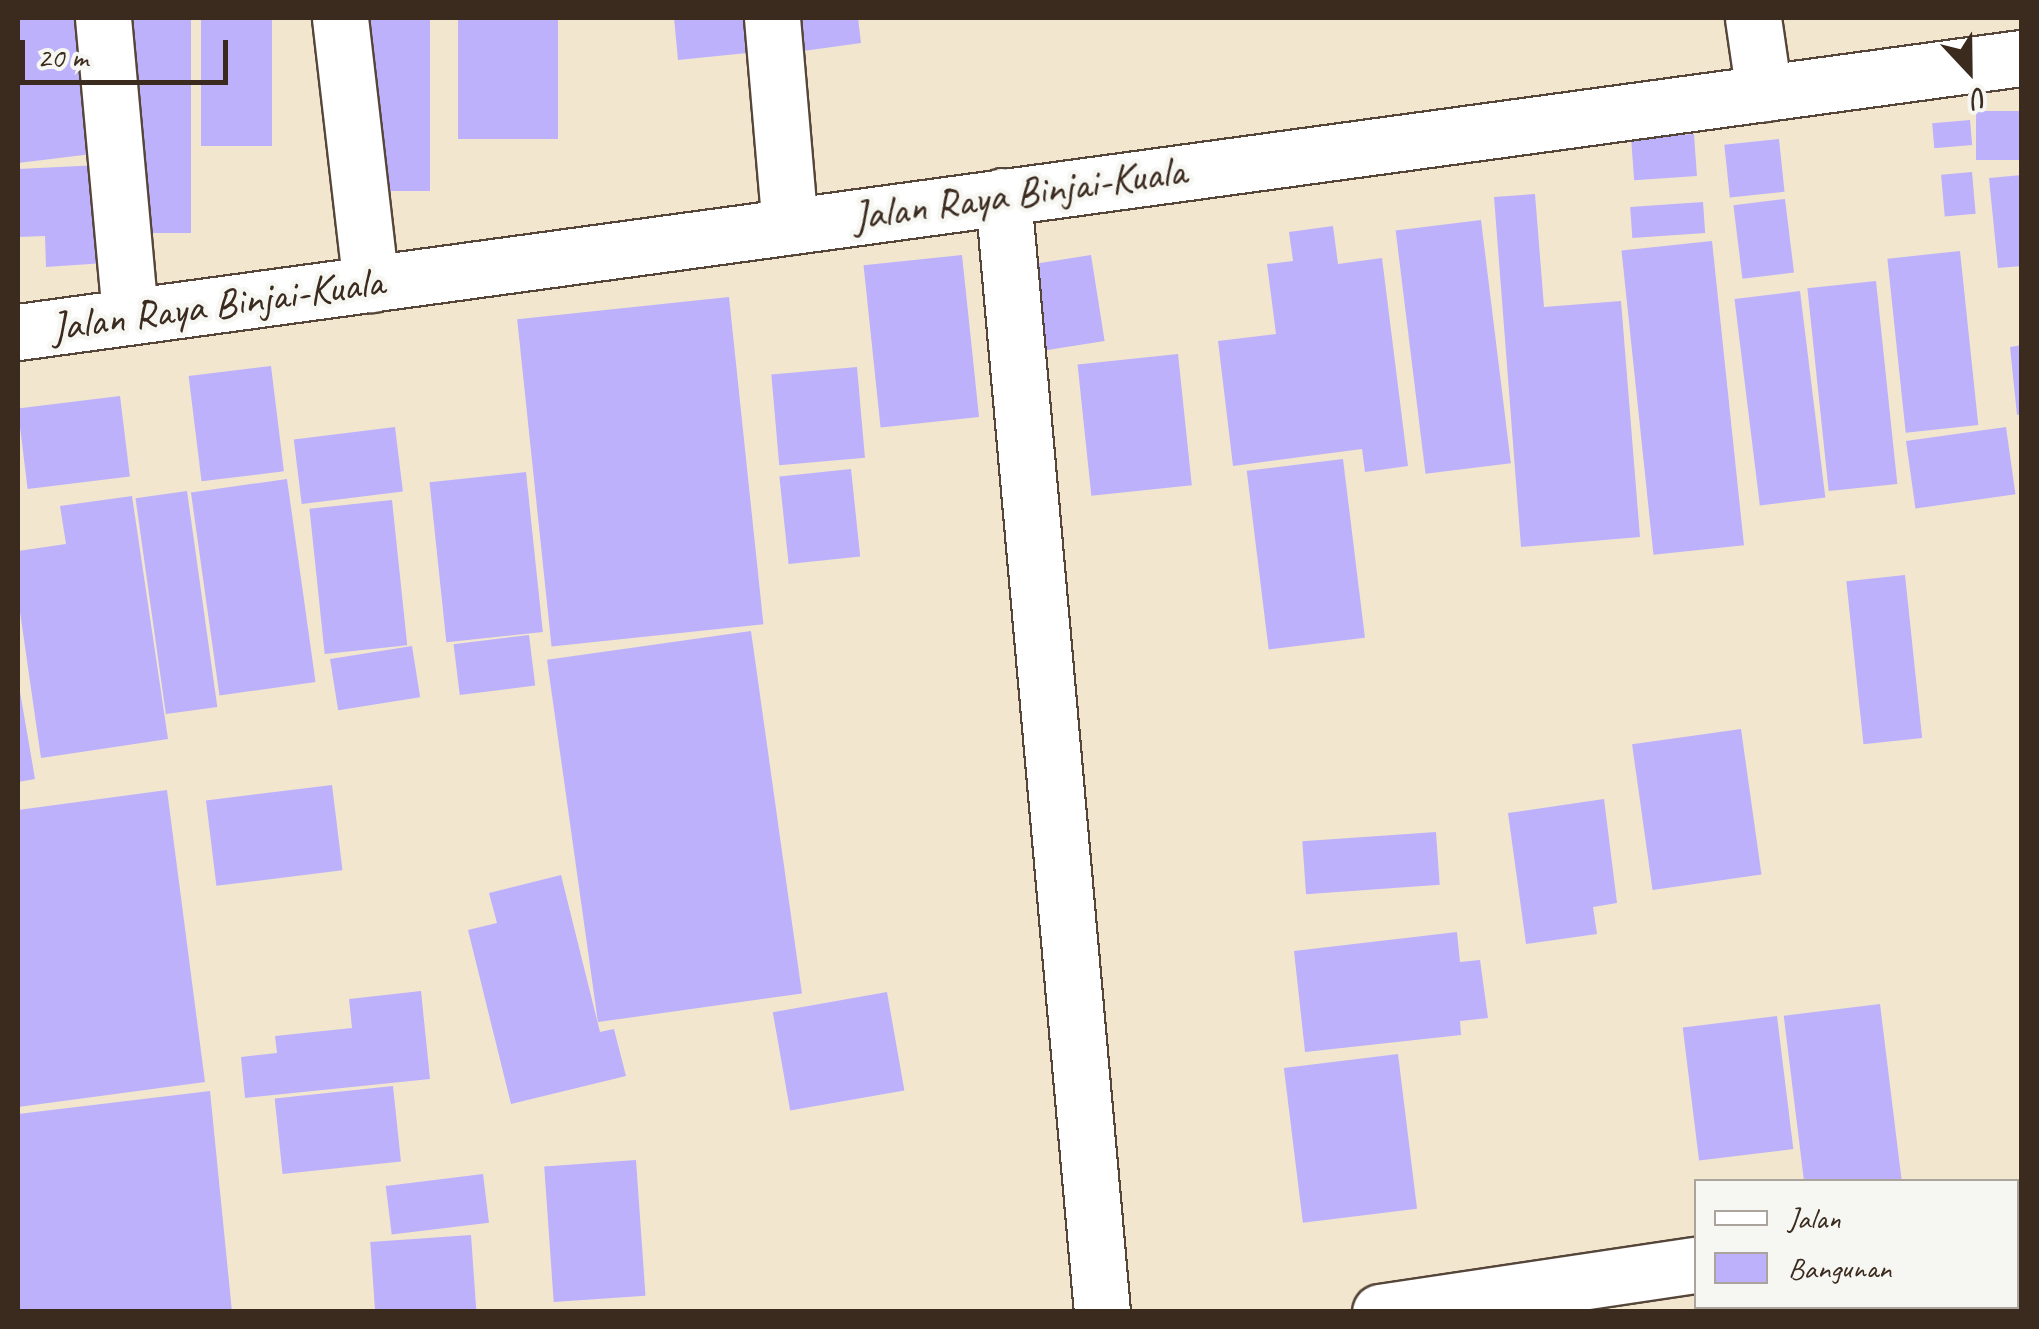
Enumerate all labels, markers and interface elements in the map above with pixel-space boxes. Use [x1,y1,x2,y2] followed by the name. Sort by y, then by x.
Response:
[25,20,232,82] scale bar
[1919,20,2019,120] north arrow
[37,38,88,76] text: 20 m
[1968,80,1993,117] text: U
[849,146,1189,242] street label: Jalan Raya Binjai-Kuala
[47,257,387,353] street label: Jalan Raya Binjai-Kuala
[1694,1179,2019,1309] legend
[1788,1199,1841,1237] text: Jalan
[1788,1249,1891,1287] text: Bangunan

